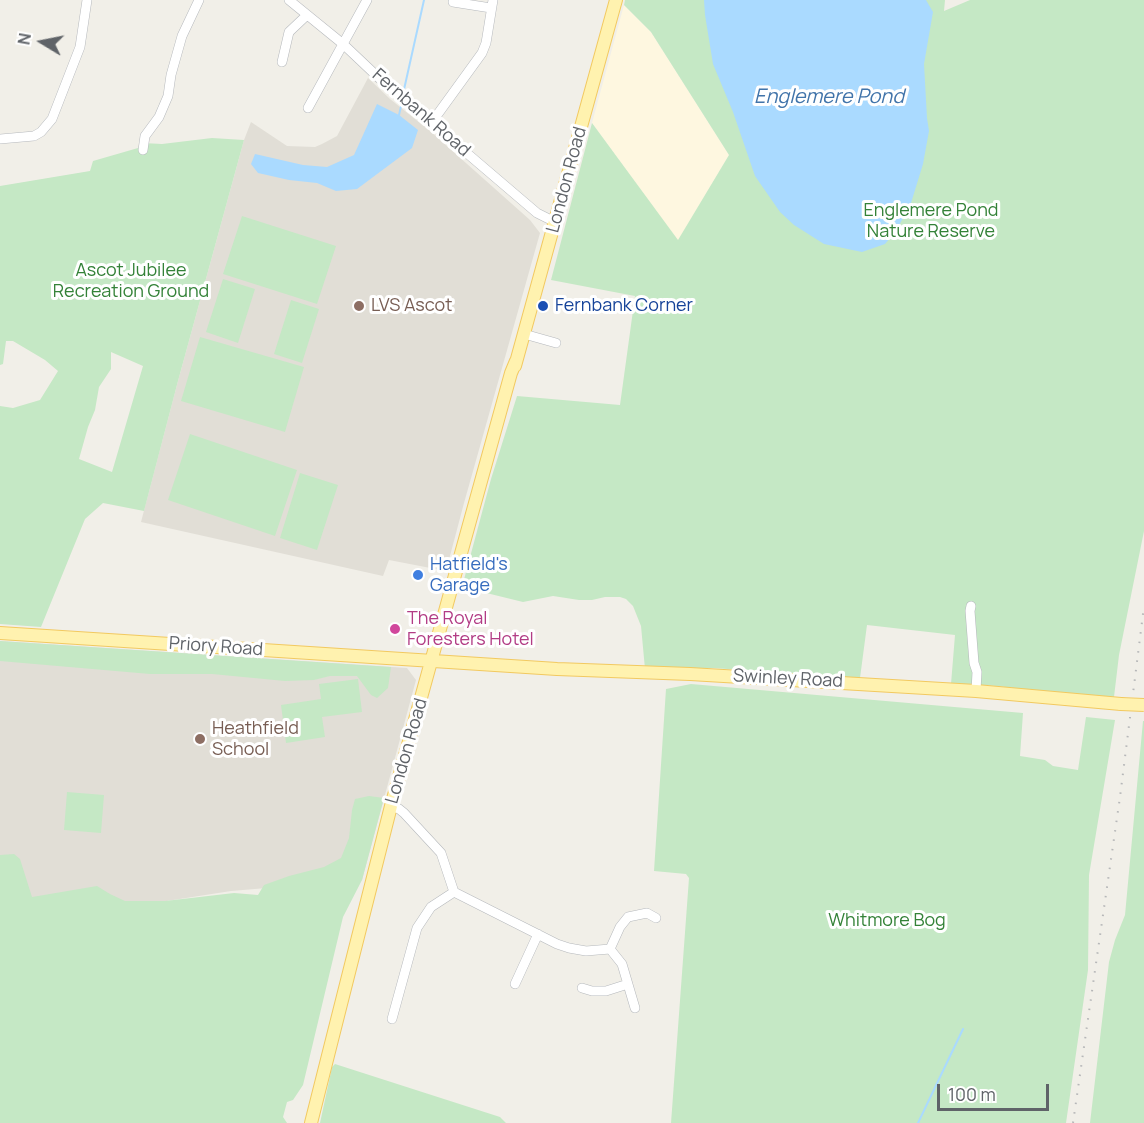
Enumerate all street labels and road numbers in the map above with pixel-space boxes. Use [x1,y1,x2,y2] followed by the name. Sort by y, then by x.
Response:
[367,64,475,162] street label: Fernbank Road
[542,125,592,235] street label: London Road
[168,633,264,661] street label: Priory Road
[732,665,844,693] street label: Swinley Road
[382,696,432,806] street label: London Road

